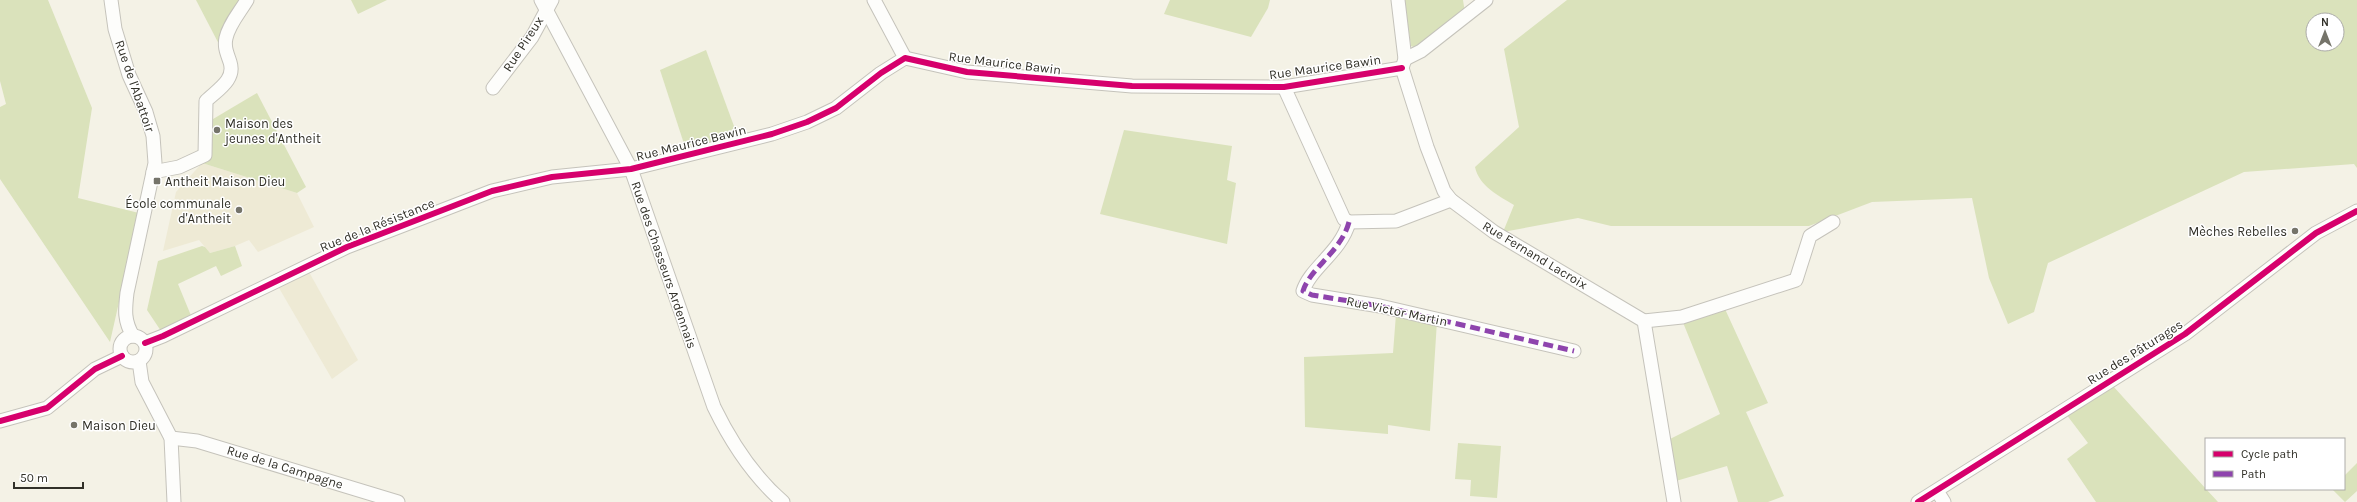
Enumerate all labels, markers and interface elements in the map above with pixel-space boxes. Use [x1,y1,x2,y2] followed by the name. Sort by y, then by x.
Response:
[2305,12,2345,52] north arrow
[500,13,547,74] street label: Rue Pireux
[2321,16,2329,29] text: N
[112,38,158,134] street label: Rue de l'Abattoir
[948,49,1062,77] street label: Rue Maurice Bawin
[1268,52,1382,82] street label: Rue Maurice Bawin
[223,116,321,146] place label: Maison des jeunes d'Antheit
[634,122,748,164] street label: Rue Maurice Bawin
[212,125,222,135] marker: Maison des jeunes d'Antheit
[165,174,285,189] place label: Antheit Maison Dieu
[152,176,162,186] marker: Antheit Maison Dieu
[628,179,700,351] street label: Rue des Chasseurs Ardennais
[125,194,231,226] place label: École communale d'Antheit
[317,195,437,255] street label: Rue de la Résistance
[234,205,244,215] marker: École communale d'Antheit
[1480,218,1590,292] street label: Rue Fernand Lacroix
[2188,224,2287,239] place label: Mèches Rebelles
[2290,226,2300,236] marker: Mèches Rebelles
[1345,293,1449,329] street label: Rue Victor Martin
[2085,316,2186,387] street label: Rue des Pâturages
[82,418,156,433] place label: Maison Dieu
[69,420,79,430] marker: Maison Dieu
[2205,438,2345,490] legend
[225,442,345,492] street label: Rue de la Campagne
[2241,447,2298,461] text: Cycle path
[14,464,83,490] scale bar
[2241,467,2266,481] text: Path
[20,471,48,485] text: 50 m

